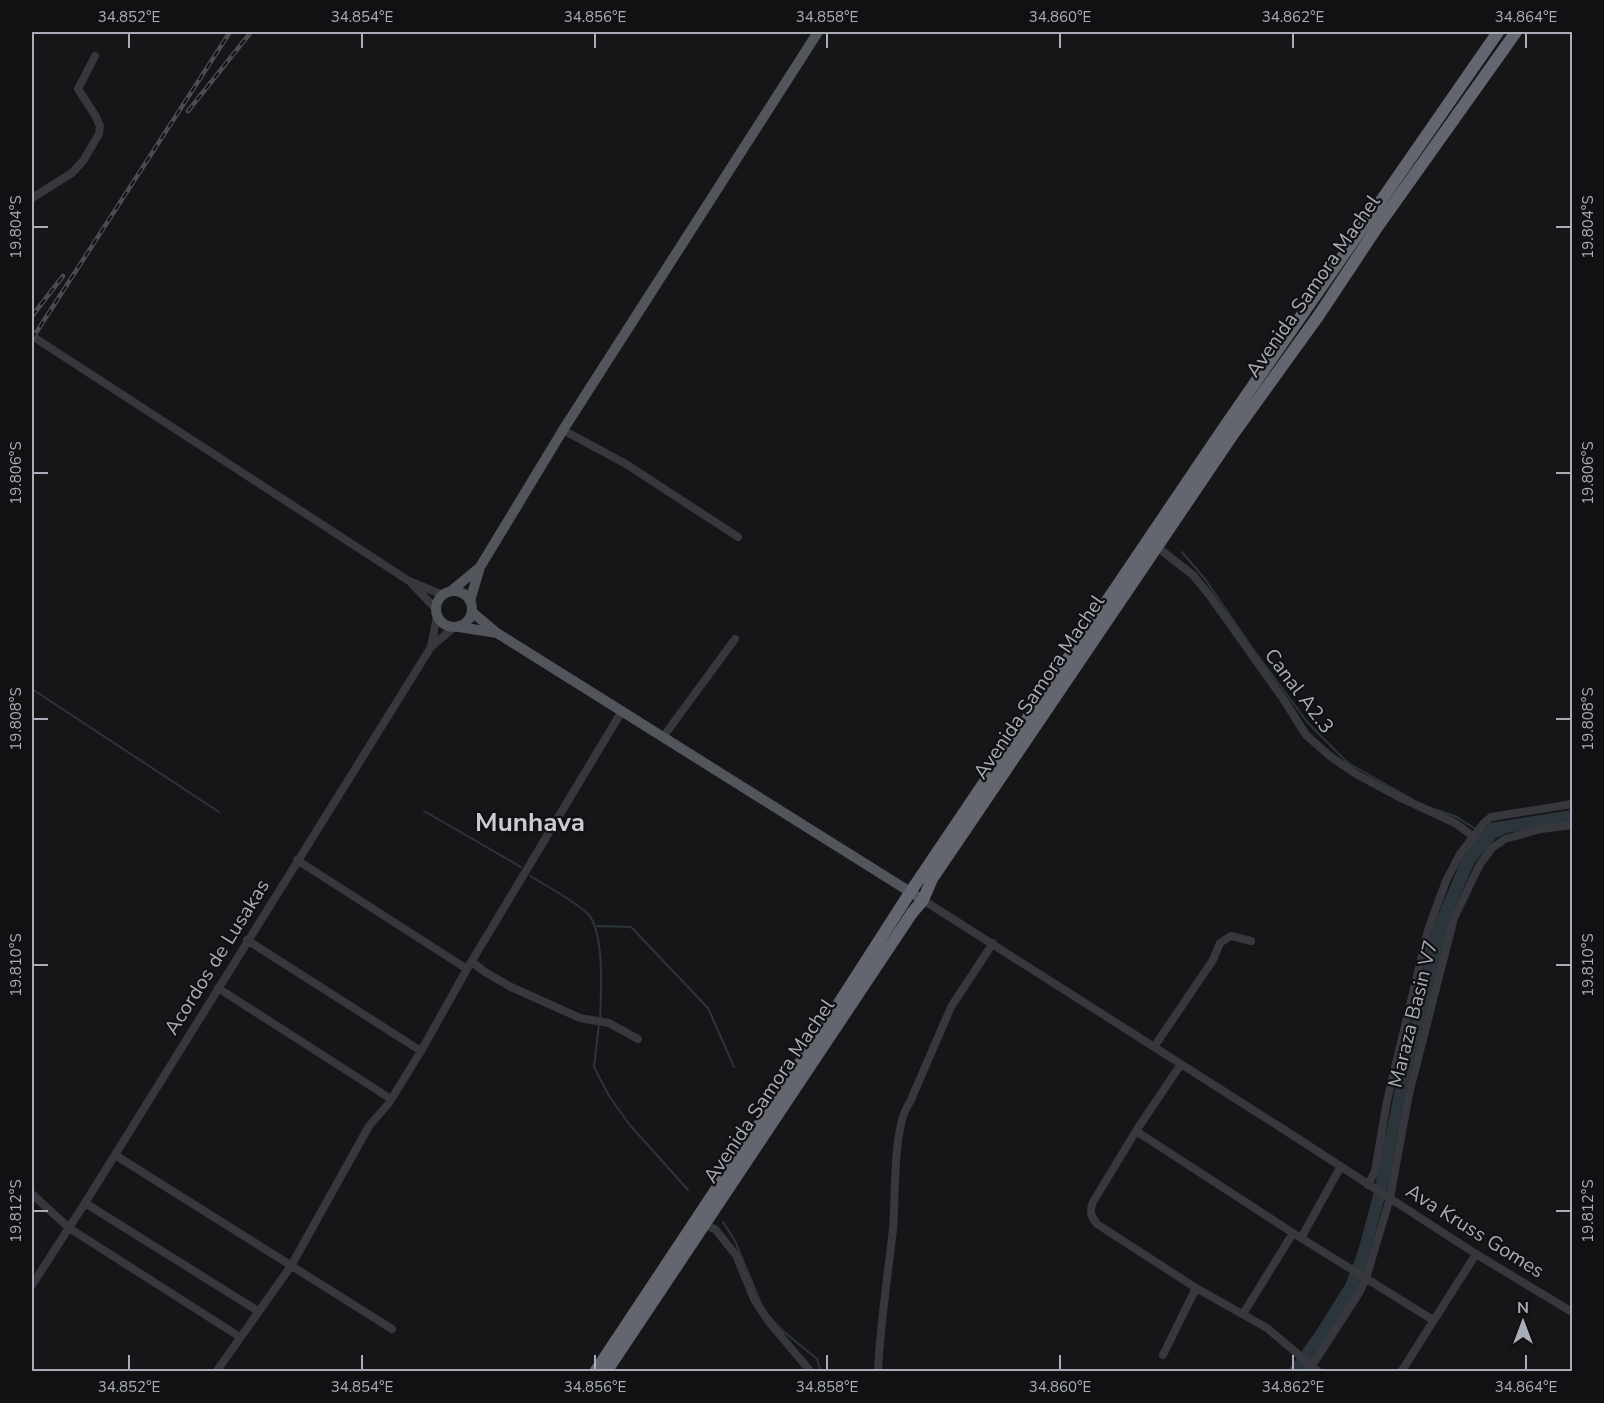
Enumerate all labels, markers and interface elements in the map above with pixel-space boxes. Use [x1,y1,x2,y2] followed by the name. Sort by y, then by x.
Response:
[98,7,160,27] text: 34.852°E
[331,7,393,27] text: 34.854°E
[564,7,626,27] text: 34.856°E
[796,7,858,27] text: 34.858°E
[1029,7,1091,27] text: 34.860°E
[1262,7,1324,27] text: 34.862°E
[1495,7,1557,27] text: 34.864°E
[1240,189,1386,383] street label: Avenida Samora Machel
[6,195,26,259] text: 19.804°S
[1578,195,1598,259] text: 19.804°S
[6,441,26,505] text: 19.806°S
[1578,441,1598,505] text: 19.806°S
[967,589,1111,785] street label: Avenida Samora Machel
[1258,643,1340,739] street label: Canal A2.3
[6,687,26,751] text: 19.808°S
[1578,687,1598,751] text: 19.808°S
[475,805,585,840] district label: Munhava
[158,874,276,1040] street label: Acordos de Lusakas
[6,933,26,997] text: 19.810°S
[1578,933,1598,997] text: 19.810°S
[1382,938,1444,1090] street label: Maraza Basin V7
[697,993,841,1189] street label: Avenida Samora Machel
[1401,1178,1549,1284] street label: Ava Kruss Gomes
[6,1179,26,1243] text: 19.812°S
[1578,1179,1598,1243] text: 19.812°S
[1493,1292,1553,1352] north arrow
[1517,1297,1529,1319] text: N
[98,1377,160,1397] text: 34.852°E
[331,1377,393,1397] text: 34.854°E
[564,1377,626,1397] text: 34.856°E
[796,1377,858,1397] text: 34.858°E
[1029,1377,1091,1397] text: 34.860°E
[1262,1377,1324,1397] text: 34.862°E
[1495,1377,1557,1397] text: 34.864°E

